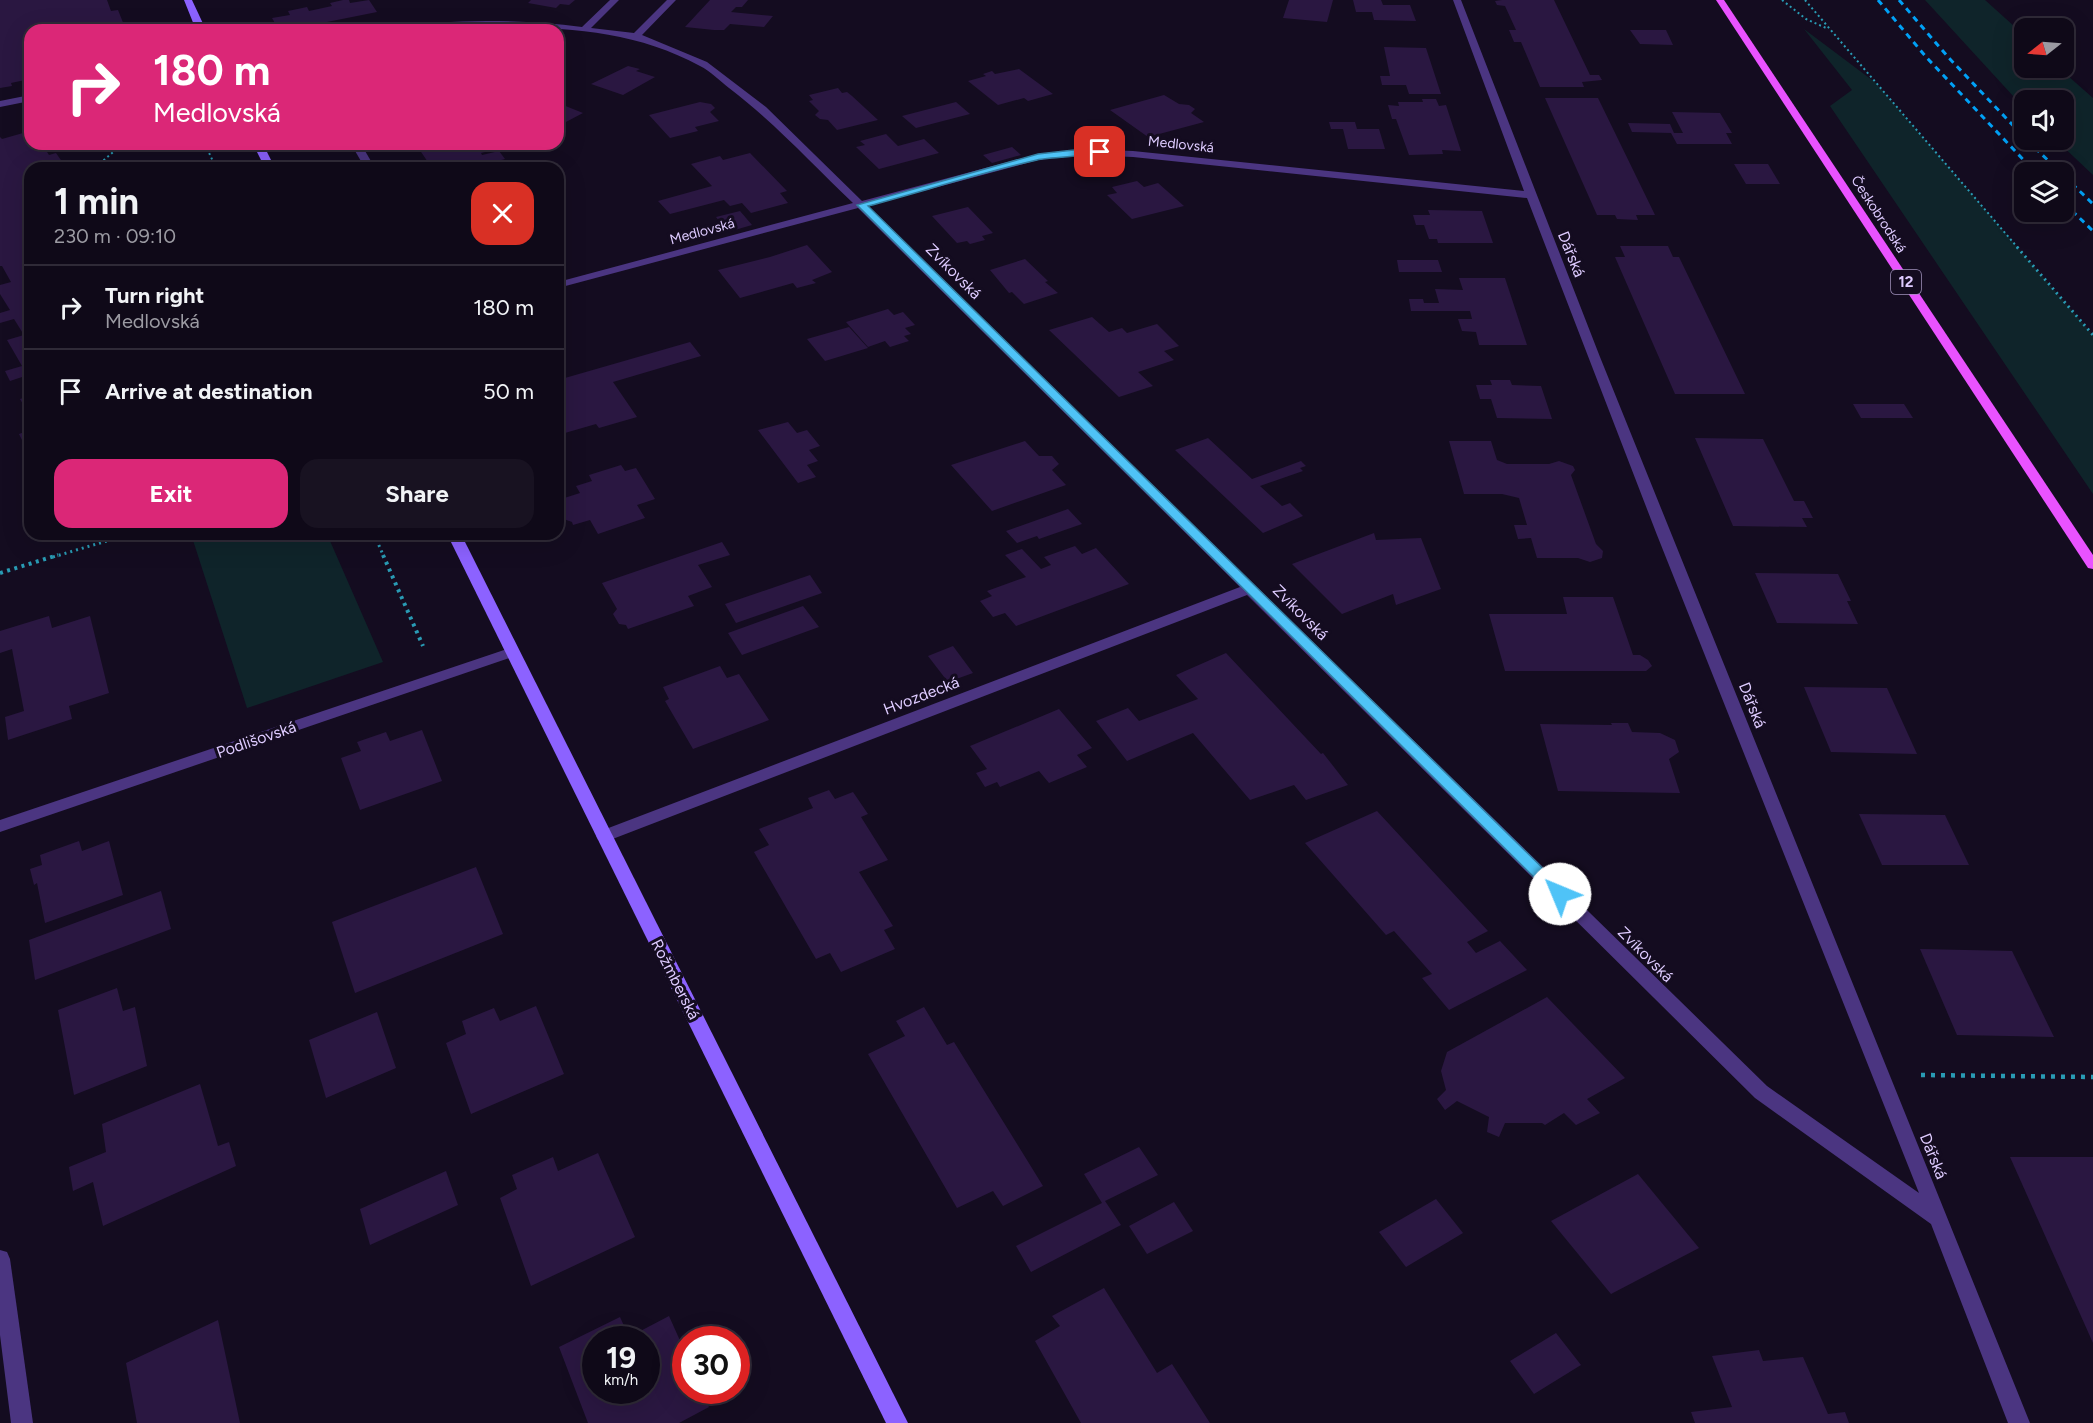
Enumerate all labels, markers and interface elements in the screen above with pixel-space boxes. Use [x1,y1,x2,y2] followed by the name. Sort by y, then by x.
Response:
[2014,18,2074,78] north arrow
[2014,18,2074,222] map controls
[153,45,270,96] text: 180 m
[54,48,132,126] icon: right
[2014,90,2074,150] button: sound
[153,96,281,129] text: Medlovská
[1074,126,1125,177] pin
[1147,133,1215,156] street label: Medlovská
[1083,135,1116,168] icon: arrive
[2014,162,2074,222] button: layers
[1847,172,1910,256] street label: Českobrodská
[54,180,139,223] text: 1 min
[471,182,534,245] button: close
[668,215,736,248] street label: Medlovská
[54,224,176,248] text: 230 m · 09:10
[1554,228,1589,280] street label: Dářská
[922,240,985,303] street label: Zvíkovská
[1891,270,1921,294] road number: 12
[105,282,204,309] text: Turn right
[54,291,87,324] icon: right
[473,294,534,321] text: 180 m
[105,309,200,333] text: Medlovská
[54,375,87,408] icon: arrive
[105,378,313,405] text: Arrive at destination
[483,378,534,405] text: 50 m
[54,459,288,528] button: Exit
[300,459,534,528] button: Share
[1269,581,1332,644] street label: Zvíkovská
[881,672,962,719] street label: Hvozdecká
[1735,679,1770,731] street label: Dářská
[214,717,299,762] street label: Podlišovská
[1528,862,1592,926] position arrow
[1614,923,1677,986] street label: Zvíkovská
[647,936,704,1023] street label: Rožmberská
[1916,1130,1951,1182] street label: Dářská
[672,1326,750,1404] speed limit sign: 30
[606,1339,636,1376] text: 19
[604,1371,638,1389] text: km/h

